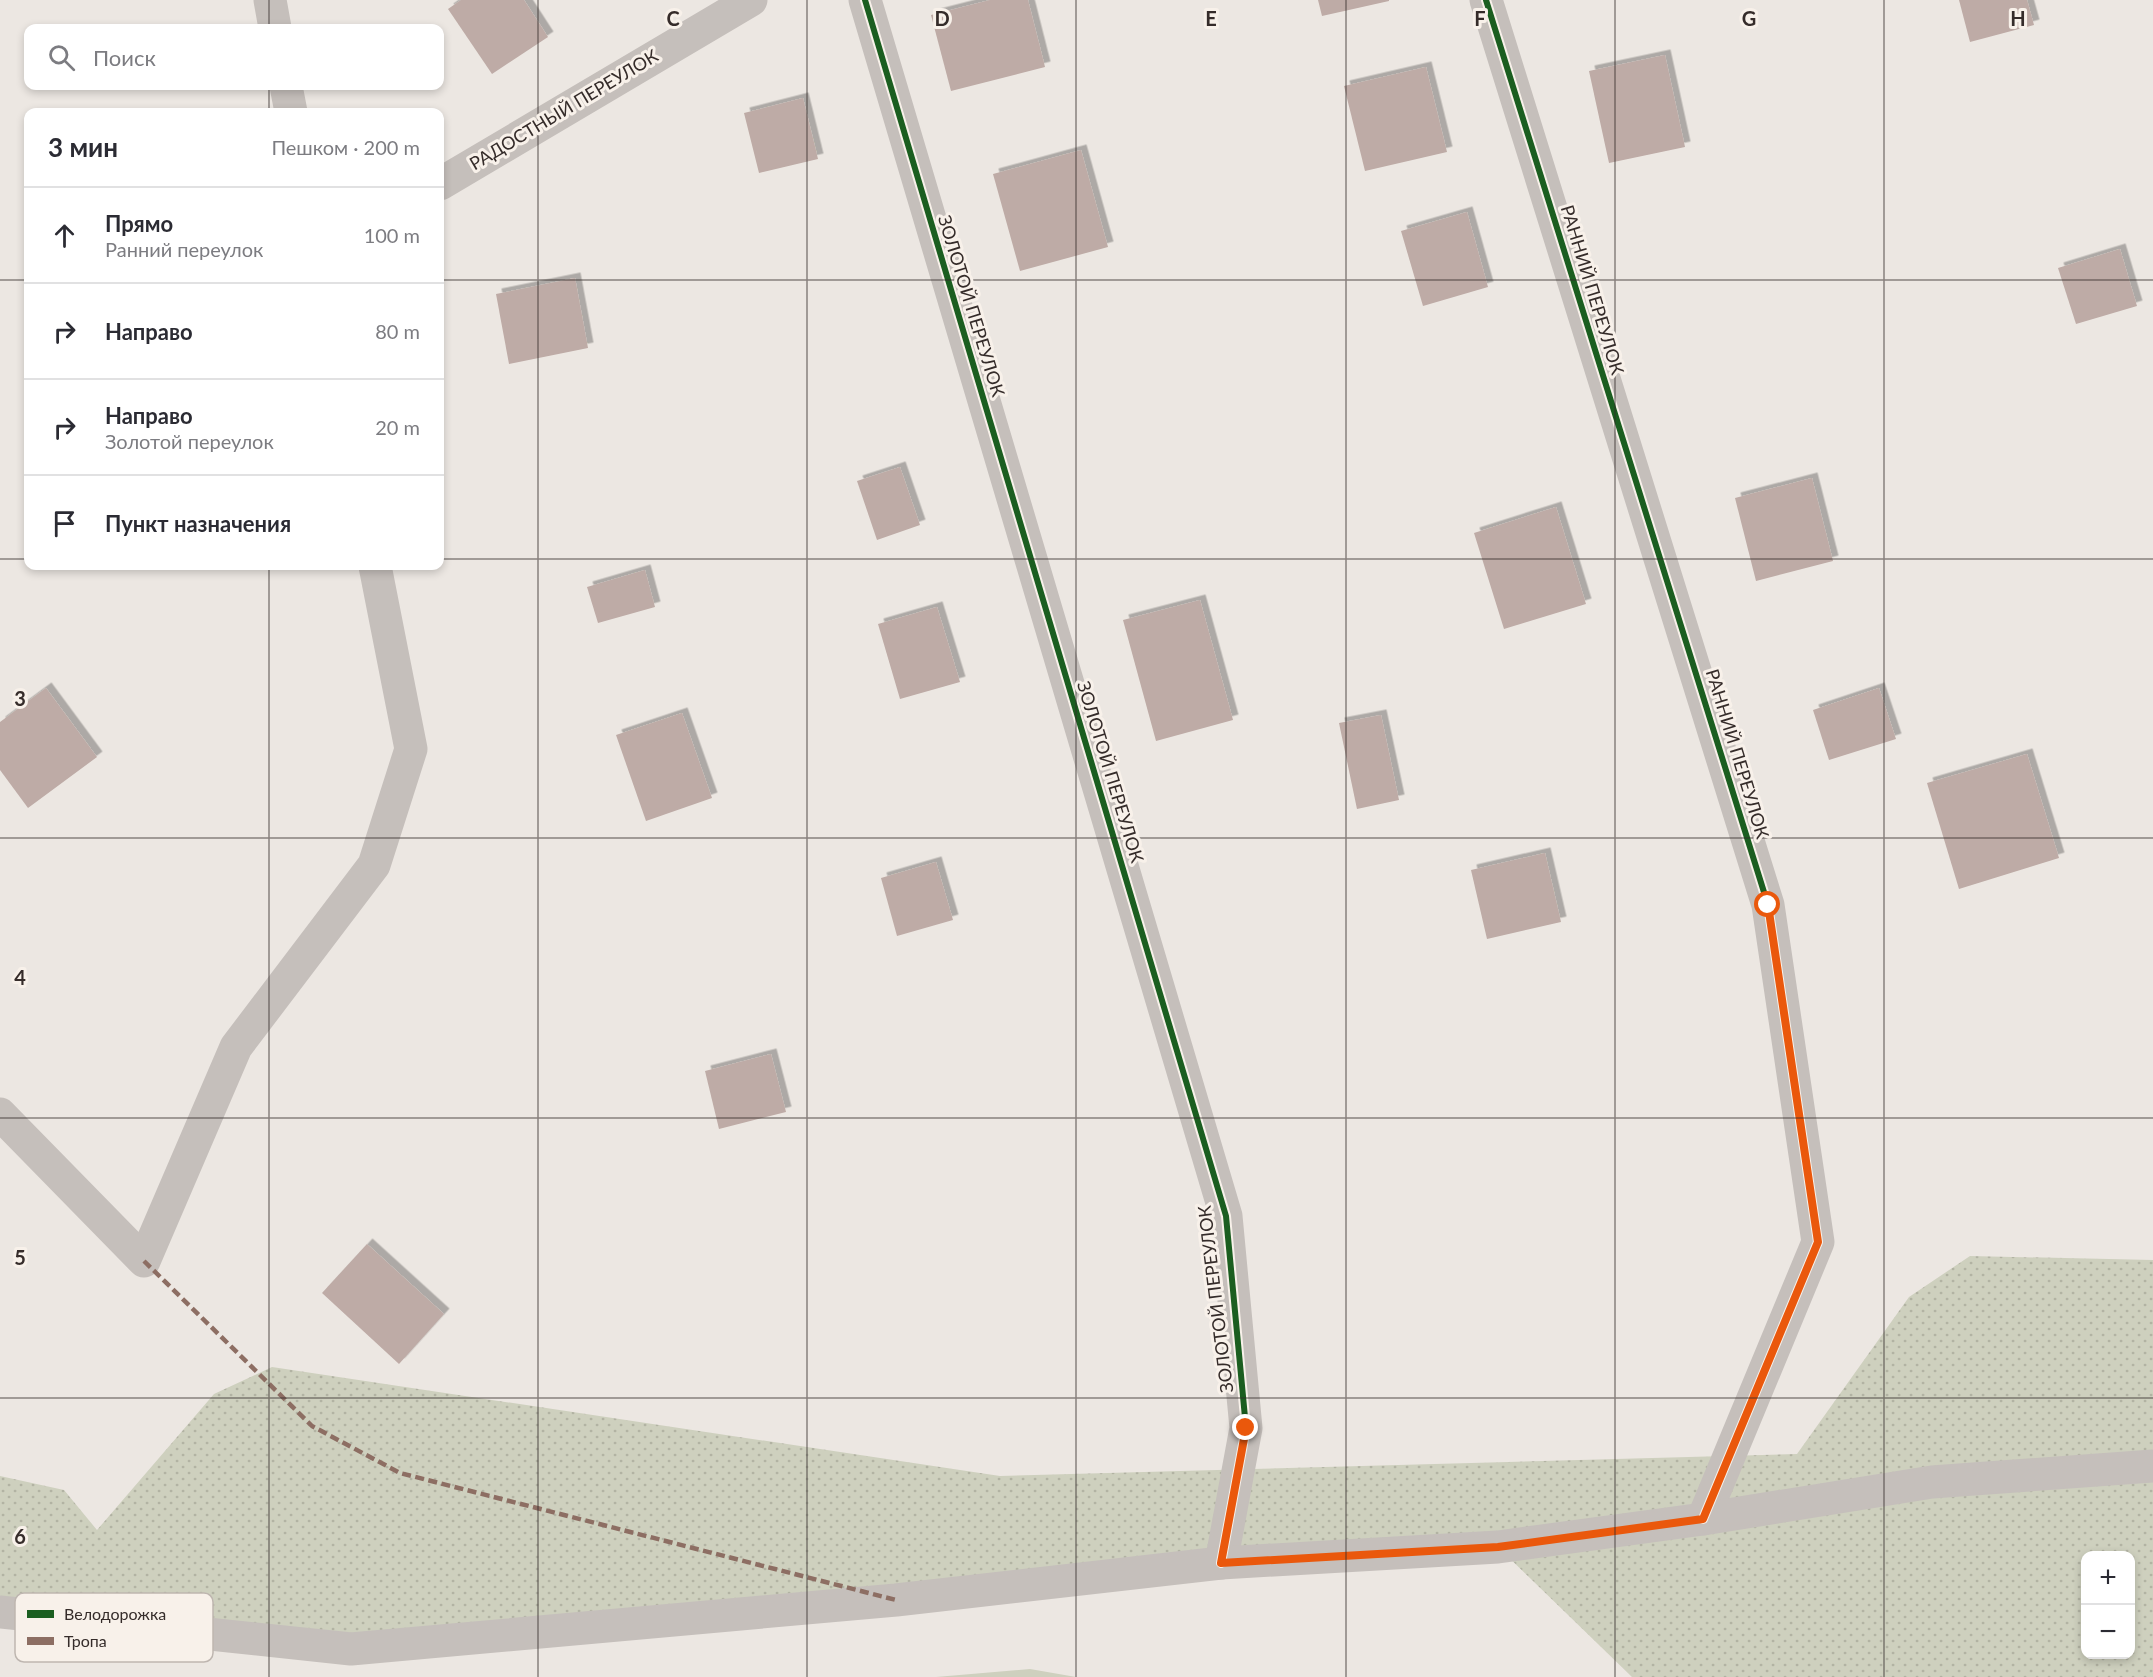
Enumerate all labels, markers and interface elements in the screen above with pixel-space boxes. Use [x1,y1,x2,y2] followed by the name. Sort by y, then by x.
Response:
[666,6,680,30] text: C
[934,6,950,30] text: D
[1205,6,1217,30] text: E
[1474,6,1486,30] text: F
[1742,6,1756,30] text: G
[2010,6,2026,30] text: H
[24,24,444,90] search box
[45,41,78,74] icon: search
[93,44,156,71] text: Поиск
[465,44,662,174] street label: РАДОСТНЫЙ ПЕРЕУЛОК
[48,131,118,163] text: 3 мин
[271,135,420,159] text: Пешком · 200 m
[1557,202,1629,377] street label: РАННИЙ ПЕРЕУЛОК
[105,210,173,237] text: Прямо
[934,212,1010,399] street label: ЗОЛОТОЙ ПЕРЕУЛОК
[48,219,81,252] icon: ahead
[364,223,420,247] text: 100 m
[105,237,263,261] text: Ранний переулок
[48,315,81,348] icon: right
[105,318,193,345] text: Направо
[375,319,420,343] text: 80 m
[105,402,193,429] text: Направо
[48,411,81,444] icon: right
[375,415,420,439] text: 20 m
[105,429,274,453] text: Золотой переулок
[48,507,81,540] icon: arrive
[105,510,291,537] text: Пункт назначения
[1702,666,1774,841] street label: РАННИЙ ПЕРЕУЛОК
[1073,678,1149,865] street label: ЗОЛОТОЙ ПЕРЕУЛОК
[14,686,26,710] text: 3
[1754,891,1780,917] route start
[14,965,26,989] text: 4
[1193,1204,1237,1394] street label: ЗОЛОТОЙ ПЕРЕУЛОК
[14,1245,26,1269] text: 5
[1232,1414,1258,1440] route end
[14,1524,26,1548] text: 6
[2081,1551,2135,1659] map controls
[2081,1551,2135,1605] button: +
[15,1593,213,1662] legend
[64,1604,166,1623] text: Велодорожка
[2081,1605,2135,1659] button: −
[64,1631,107,1650] text: Тропа

